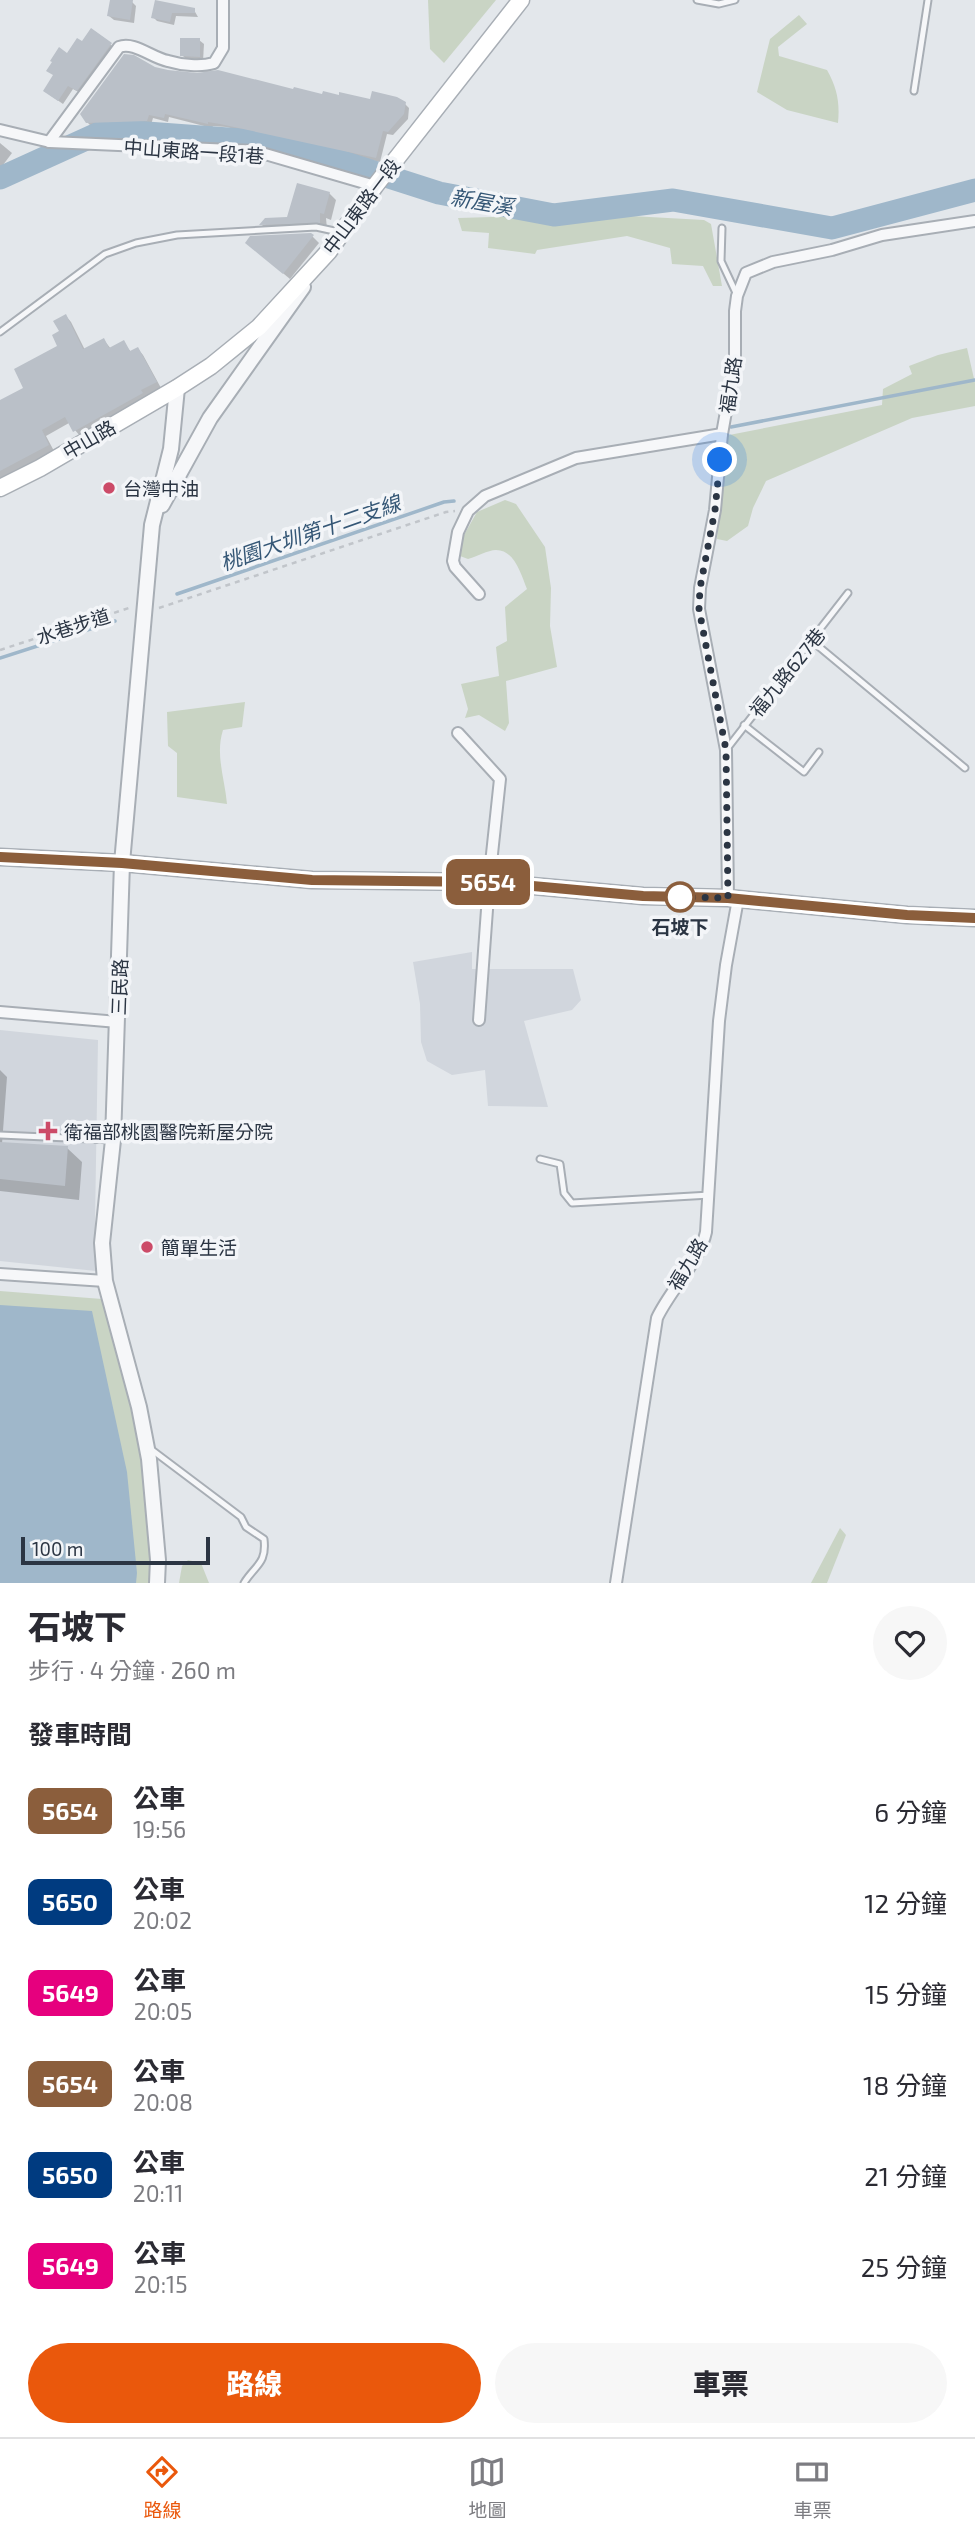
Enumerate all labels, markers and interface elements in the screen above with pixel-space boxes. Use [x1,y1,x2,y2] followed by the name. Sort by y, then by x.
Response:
[123,135,265,167] street label: 中山東路一段1巷
[318,154,404,258] street label: 中山東路一段
[449,183,518,219] water label: 新屋溪
[715,355,745,415] street label: 福九路
[59,415,119,463] street label: 中山路
[702,442,737,477] your location
[123,477,199,500] place label: 台灣中油
[101,480,117,496] marker: 台灣中油
[217,489,405,575] water label: 桃園大圳第十二支線
[33,603,113,649] street label: 水巷步道
[744,623,830,721] street label: 福九路627巷
[439,859,537,905] line badge: 5654
[460,867,516,896] text: 5654
[665,882,695,912] marker: 石坡下
[651,915,709,938] place label: 石坡下
[107,958,131,1016] street label: 三民路
[64,1120,273,1143] place label: 衛福部桃園醫院新屋分院
[38,1121,58,1141] marker: 衛福部桃園醫院新屋分院
[662,1234,712,1294] street label: 福九路
[161,1236,237,1259] place label: 簡單生活
[139,1239,155,1255] marker: 簡單生活
[21,1534,210,1566] scale bar
[32,1537,83,1560] text: 100 m
[28,1606,127,1646] text: 石坡下
[873,1606,947,1680] button: heart
[28,1656,236,1684] text: 步行 · 4 分鐘 · 260 m
[28,1718,132,1749] text: 發車時間
[133,1782,185,1813] text: 公車
[42,1796,98,1825] text: 5654
[874,1796,947,1827] text: 6 分鐘
[133,1815,186,1843] text: 19:56
[133,1873,185,1904] text: 公車
[42,1887,98,1916] text: 5650
[864,1887,947,1918] text: 12 分鐘
[133,1906,192,1934] text: 20:02
[134,1964,186,1995] text: 公車
[42,1978,99,2007] text: 5649
[865,1978,947,2009] text: 15 分鐘
[134,1997,192,2025] text: 20:05
[133,2055,185,2086] text: 公車
[42,2069,98,2098] text: 5654
[863,2069,947,2100] text: 18 分鐘
[133,2088,193,2116] text: 20:08
[133,2146,185,2177] text: 公車
[42,2160,98,2189] text: 5650
[864,2160,947,2191] text: 21 分鐘
[133,2179,183,2207] text: 20:11
[134,2237,186,2268] text: 公車
[42,2251,99,2280] text: 5649
[861,2251,947,2282] text: 25 分鐘
[134,2270,188,2298] text: 20:15
[28,2343,481,2423] button: 路線
[495,2343,947,2423] button: 車票
[143,2453,182,2522] tab: 路線
[468,2453,507,2522] tab: 地圖
[793,2453,832,2522] tab: 車票

